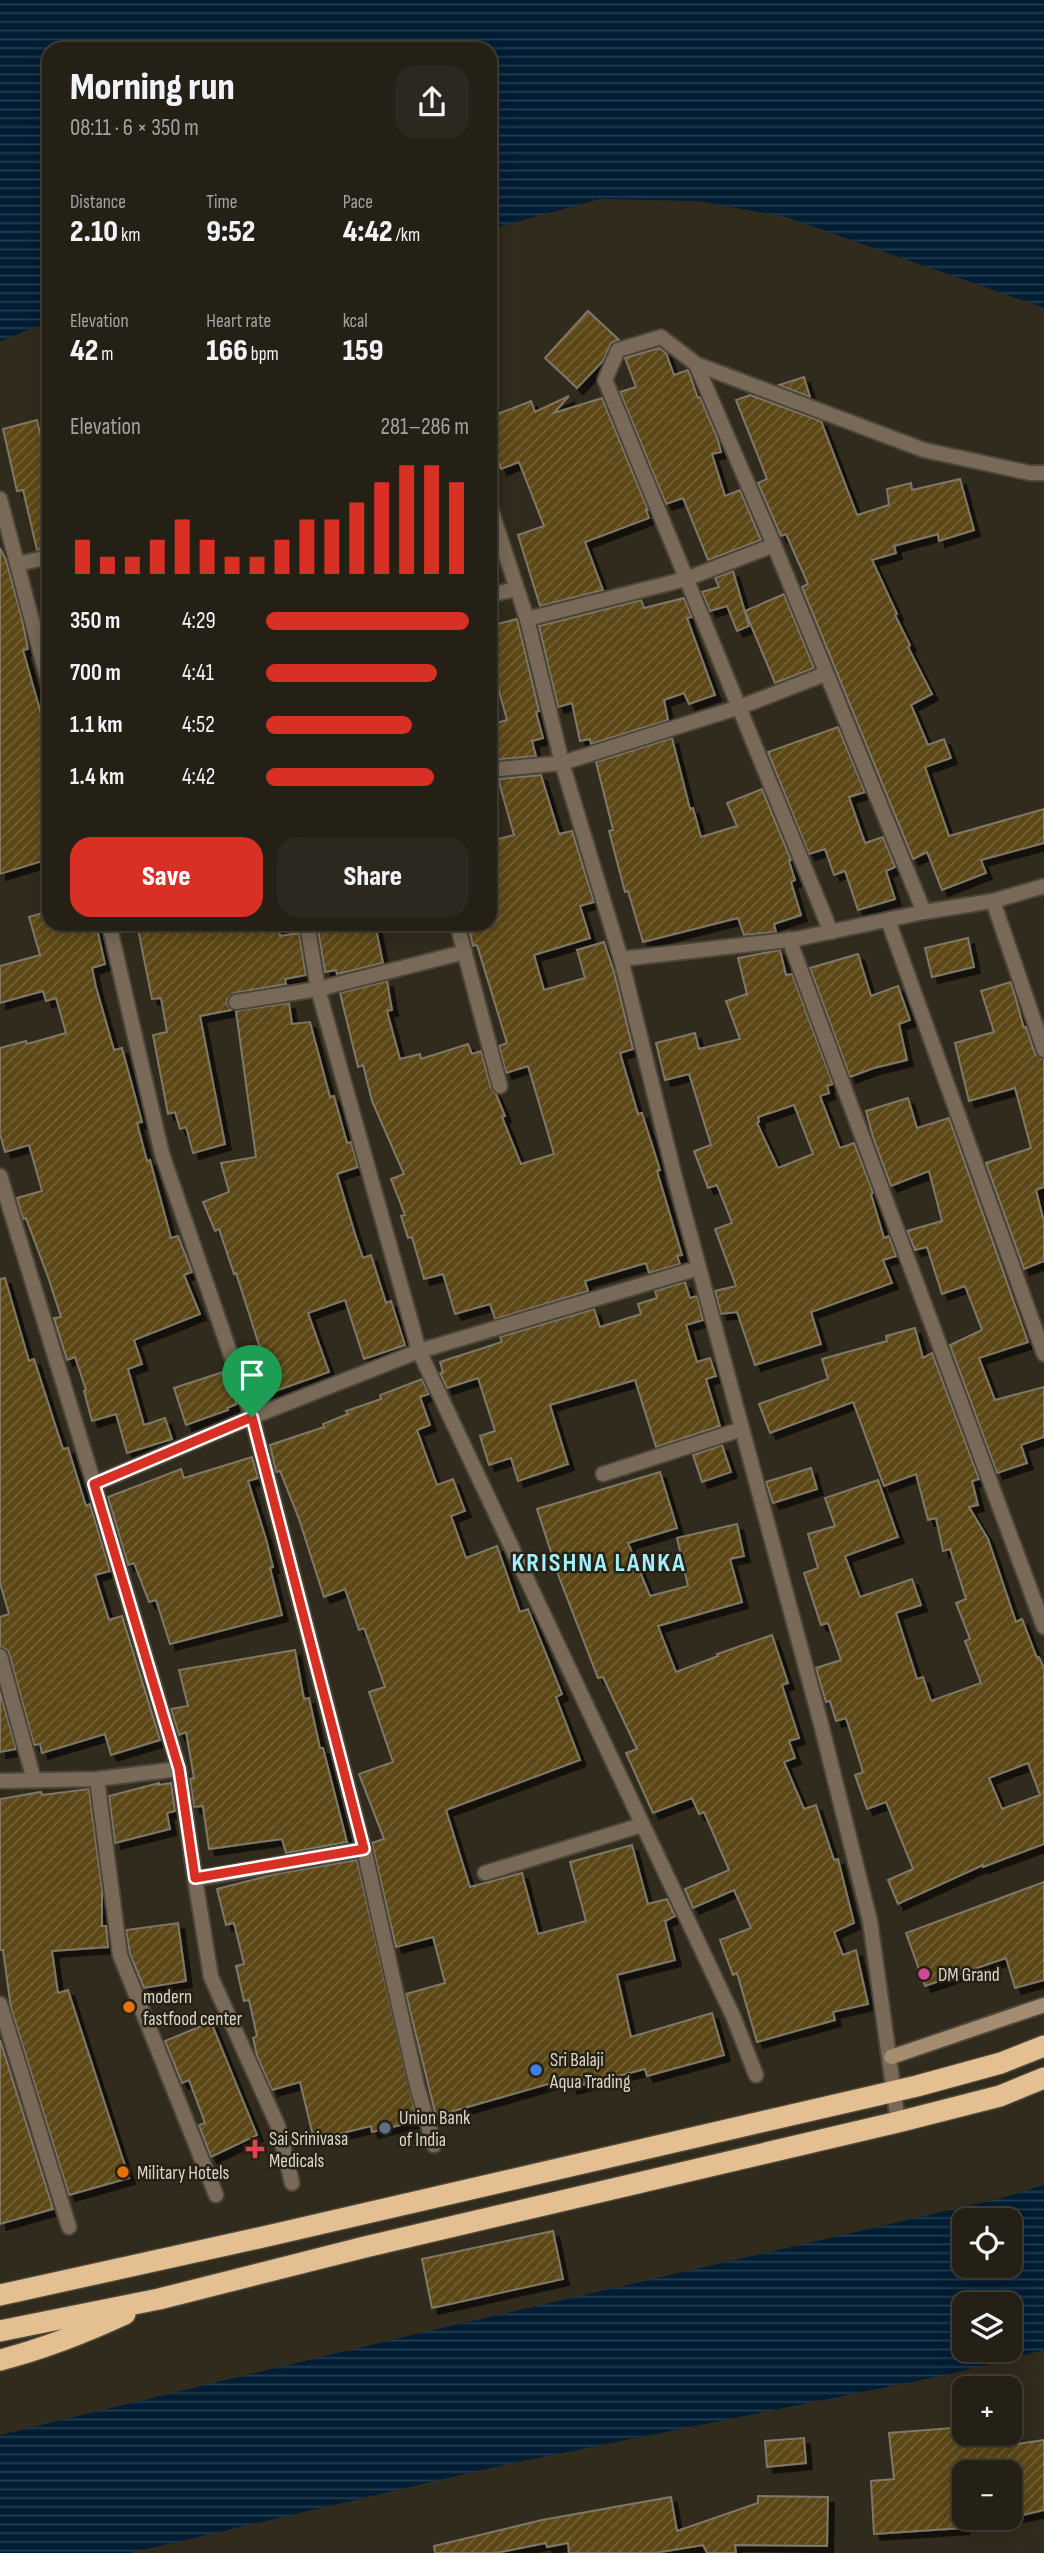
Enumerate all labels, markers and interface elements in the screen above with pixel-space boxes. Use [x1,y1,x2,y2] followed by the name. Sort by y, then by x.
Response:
[70,65,235,110] text: Morning run
[395,65,469,139] button: share
[70,114,199,142] text: 08:11 · 6 × 350 m
[70,191,126,214] text: Distance
[206,191,237,214] text: Time
[343,191,373,214] text: Pace
[70,214,118,250] text: 2.10
[206,214,255,250] text: 9:52
[343,214,393,250] text: 4:42
[118,224,141,247] text: km
[393,224,420,247] text: /km
[70,310,129,333] text: Elevation
[206,310,271,333] text: Heart rate
[343,310,368,333] text: kcal
[70,333,98,369] text: 42
[206,333,248,369] text: 166
[343,333,383,369] text: 159
[98,343,113,366] text: m
[248,343,279,366] text: bpm
[70,413,141,441] text: Elevation
[381,413,469,441] text: 281–286 m
[70,607,120,635] text: 350 m
[182,607,216,635] text: 4:29
[70,659,121,687] text: 700 m
[182,659,214,687] text: 4:41
[70,711,123,739] text: 1.1 km
[182,711,215,739] text: 4:52
[70,763,124,791] text: 1.4 km
[182,763,215,791] text: 4:42
[70,837,263,917] button: Save
[277,837,469,917] button: Share
[222,1345,282,1417] pin
[233,1356,271,1394] icon: arrive
[511,1548,687,1579] district label: KRISHNA LANKA
[938,1964,1000,1987] place label: DM Grand
[916,1966,932,1982] marker: DM Grand
[143,1986,243,2031] place label: modern fastfood center
[121,1999,137,2015] marker: modern fastfood center
[549,2049,631,2094] place label: Sri Balaji Aqua Trading
[528,2062,544,2078] marker: Sri Balaji Aqua Trading
[399,2107,471,2152] place label: Union Bank of India
[377,2120,393,2136] marker: Union Bank of India
[269,2128,348,2173] place label: Sai Srinivasa Medicals
[247,2141,263,2157] marker: Sai Srinivasa Medicals
[137,2162,230,2185] place label: Military Hotels
[115,2164,131,2180] marker: Military Hotels
[952,2208,1022,2530] map controls
[952,2208,1022,2278] button: locate
[952,2292,1022,2362] button: layers
[952,2376,1022,2446] button: +
[952,2460,1022,2530] button: −

